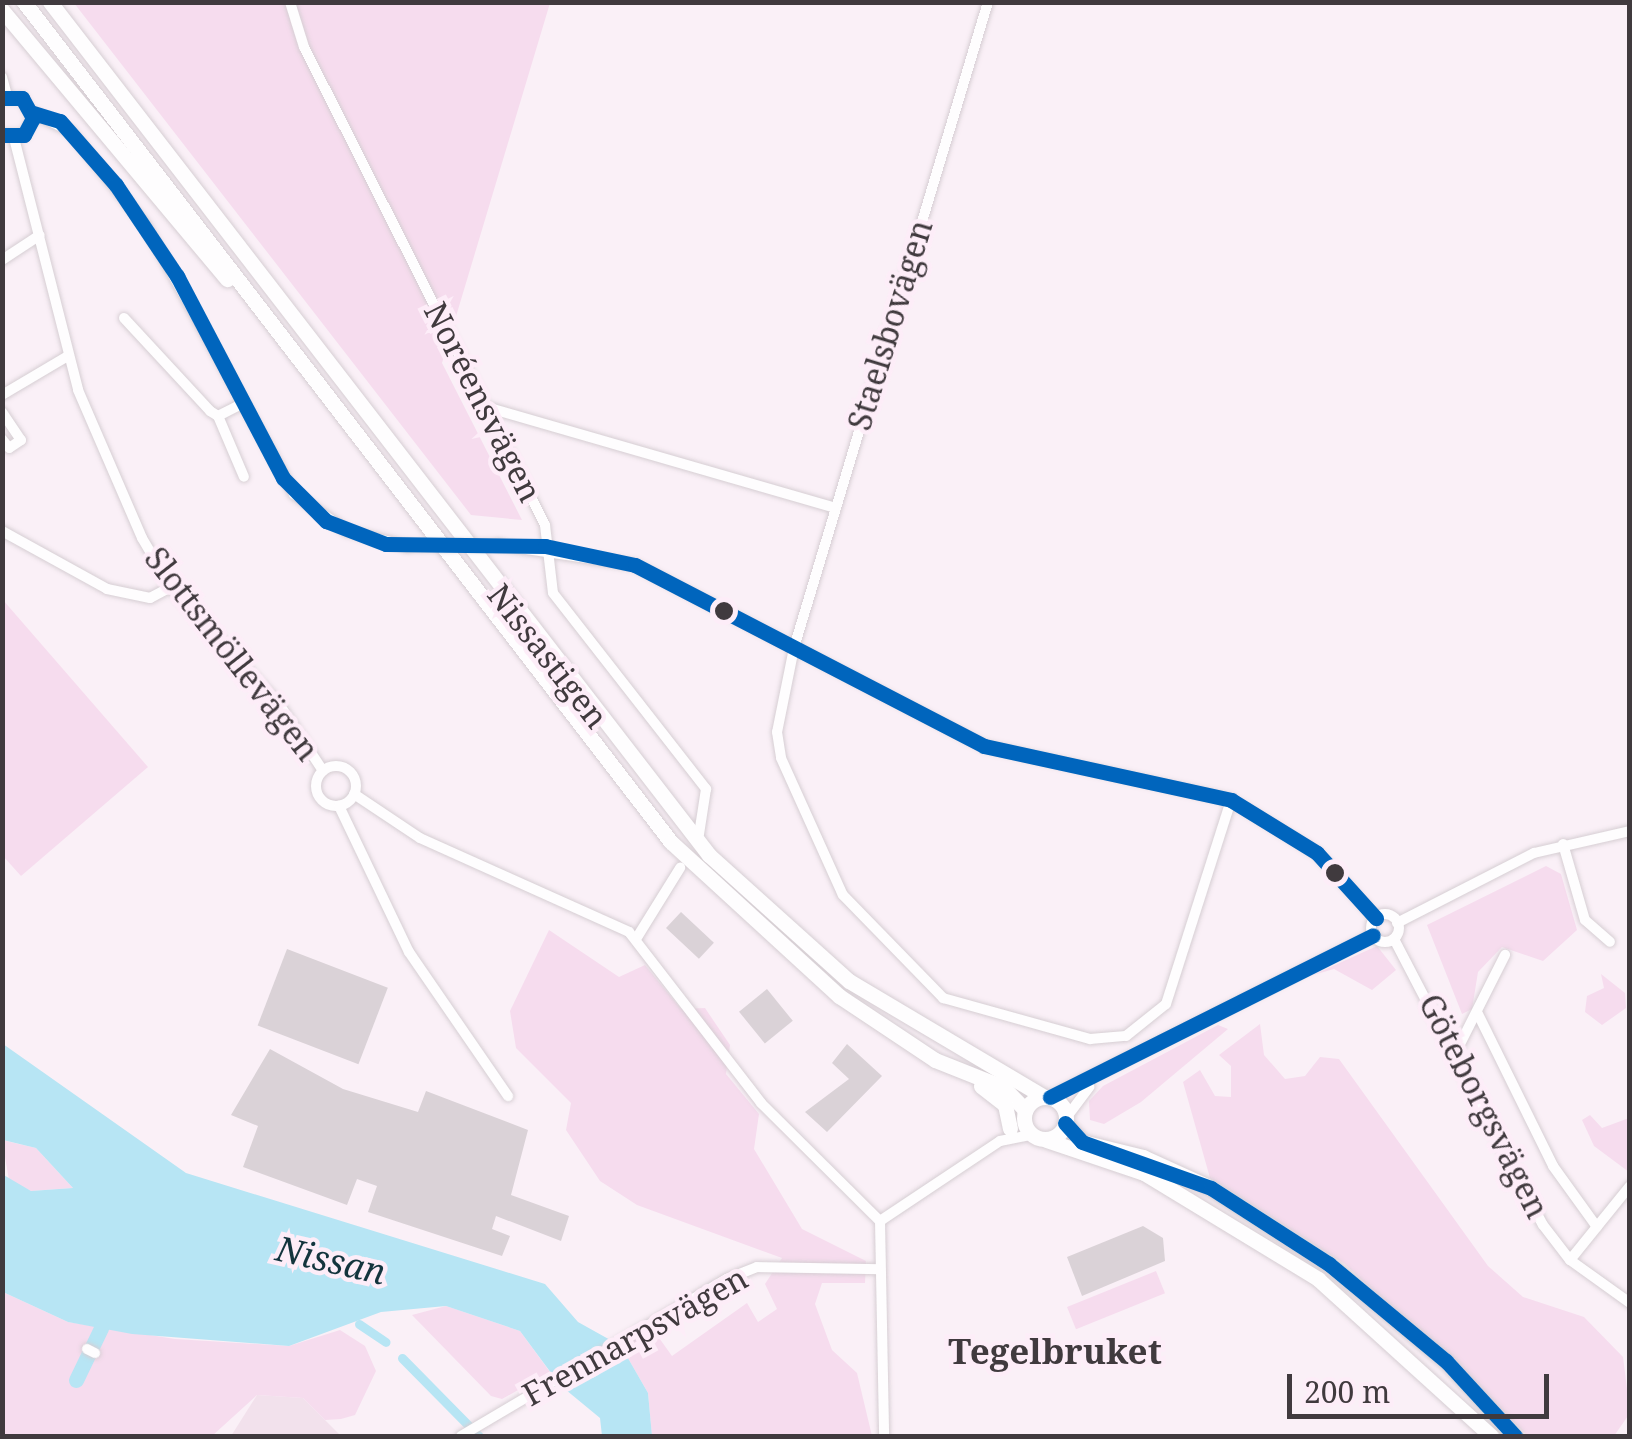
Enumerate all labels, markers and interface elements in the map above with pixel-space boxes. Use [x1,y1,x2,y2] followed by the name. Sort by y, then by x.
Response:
[840,215,940,435] street label: Staelsbovägen
[416,296,550,508] street label: Noréensvägen
[137,540,327,768] street label: Slottsmöllevägen
[480,576,616,736] street label: Nissastigen
[714,601,734,621] unlabelled marker
[1325,863,1345,883] unlabelled marker
[1411,988,1557,1224] street label: Göteborgsvägen
[272,1227,390,1293] water label: Nissan
[516,1258,754,1414] street label: Frennarpsvägen
[948,1330,1162,1372] district label: Tegelbruket
[1292,1354,1554,1416] scale bar
[1304,1371,1390,1412] text: 200 m

